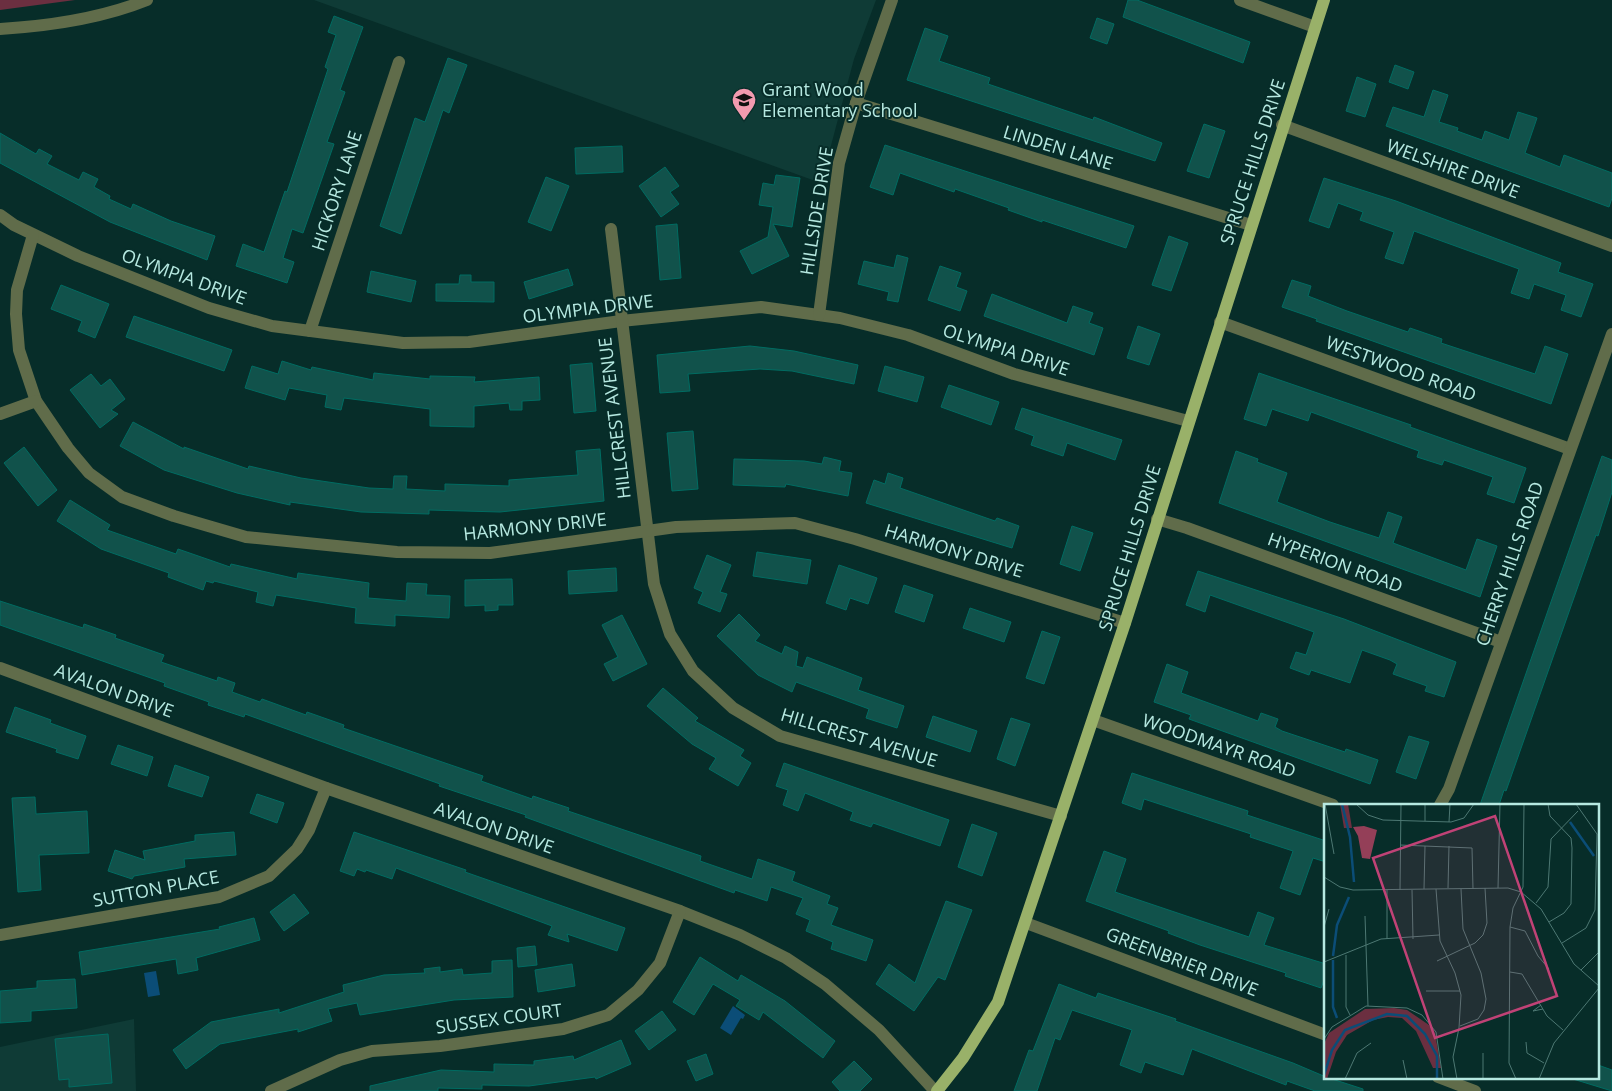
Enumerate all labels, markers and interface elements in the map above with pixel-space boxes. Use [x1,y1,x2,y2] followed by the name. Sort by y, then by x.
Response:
[1214,76,1290,247] street label: SPRUCE HILLS DRIVE
[762,77,918,122] place label: Grant Wood Elementary School
[731,87,757,121] school or university icon: Grant Wood Elementary School
[1000,119,1116,175] street label: LINDEN LANE
[305,128,367,254] street label: HICKORY LANE
[1384,133,1523,203] street label: WELSHIRE DRIVE
[794,145,838,277] street label: HILLSIDE DRIVE
[118,242,250,310] street label: OLYMPIA DRIVE
[521,288,655,328] street label: OLYMPIA DRIVE
[940,317,1073,381] street label: OLYMPIA DRIVE
[1323,330,1480,406] street label: WESTWOOD ROAD
[592,336,636,500] street label: HILLCREST AVENUE
[1092,462,1166,634] street label: SPRUCE HILLS DRIVE
[1470,478,1549,649] street label: CHERRY HILLS ROAD
[462,507,608,545] street label: HARMONY DRIVE
[882,517,1027,583] street label: HARMONY DRIVE
[1264,526,1406,598] street label: HYPERION ROAD
[51,657,177,723] street label: AVALON DRIVE
[778,702,941,772] street label: HILLCREST AVENUE
[1139,708,1299,783] street label: WOODMAYR ROAD
[431,795,557,859] street label: AVALON DRIVE
[1324,804,1600,1078] inset map
[91,864,221,912] street label: SUTTON PLACE
[1103,921,1262,1001] street label: GREENBRIER DRIVE
[434,997,564,1039] street label: SUSSEX COURT

